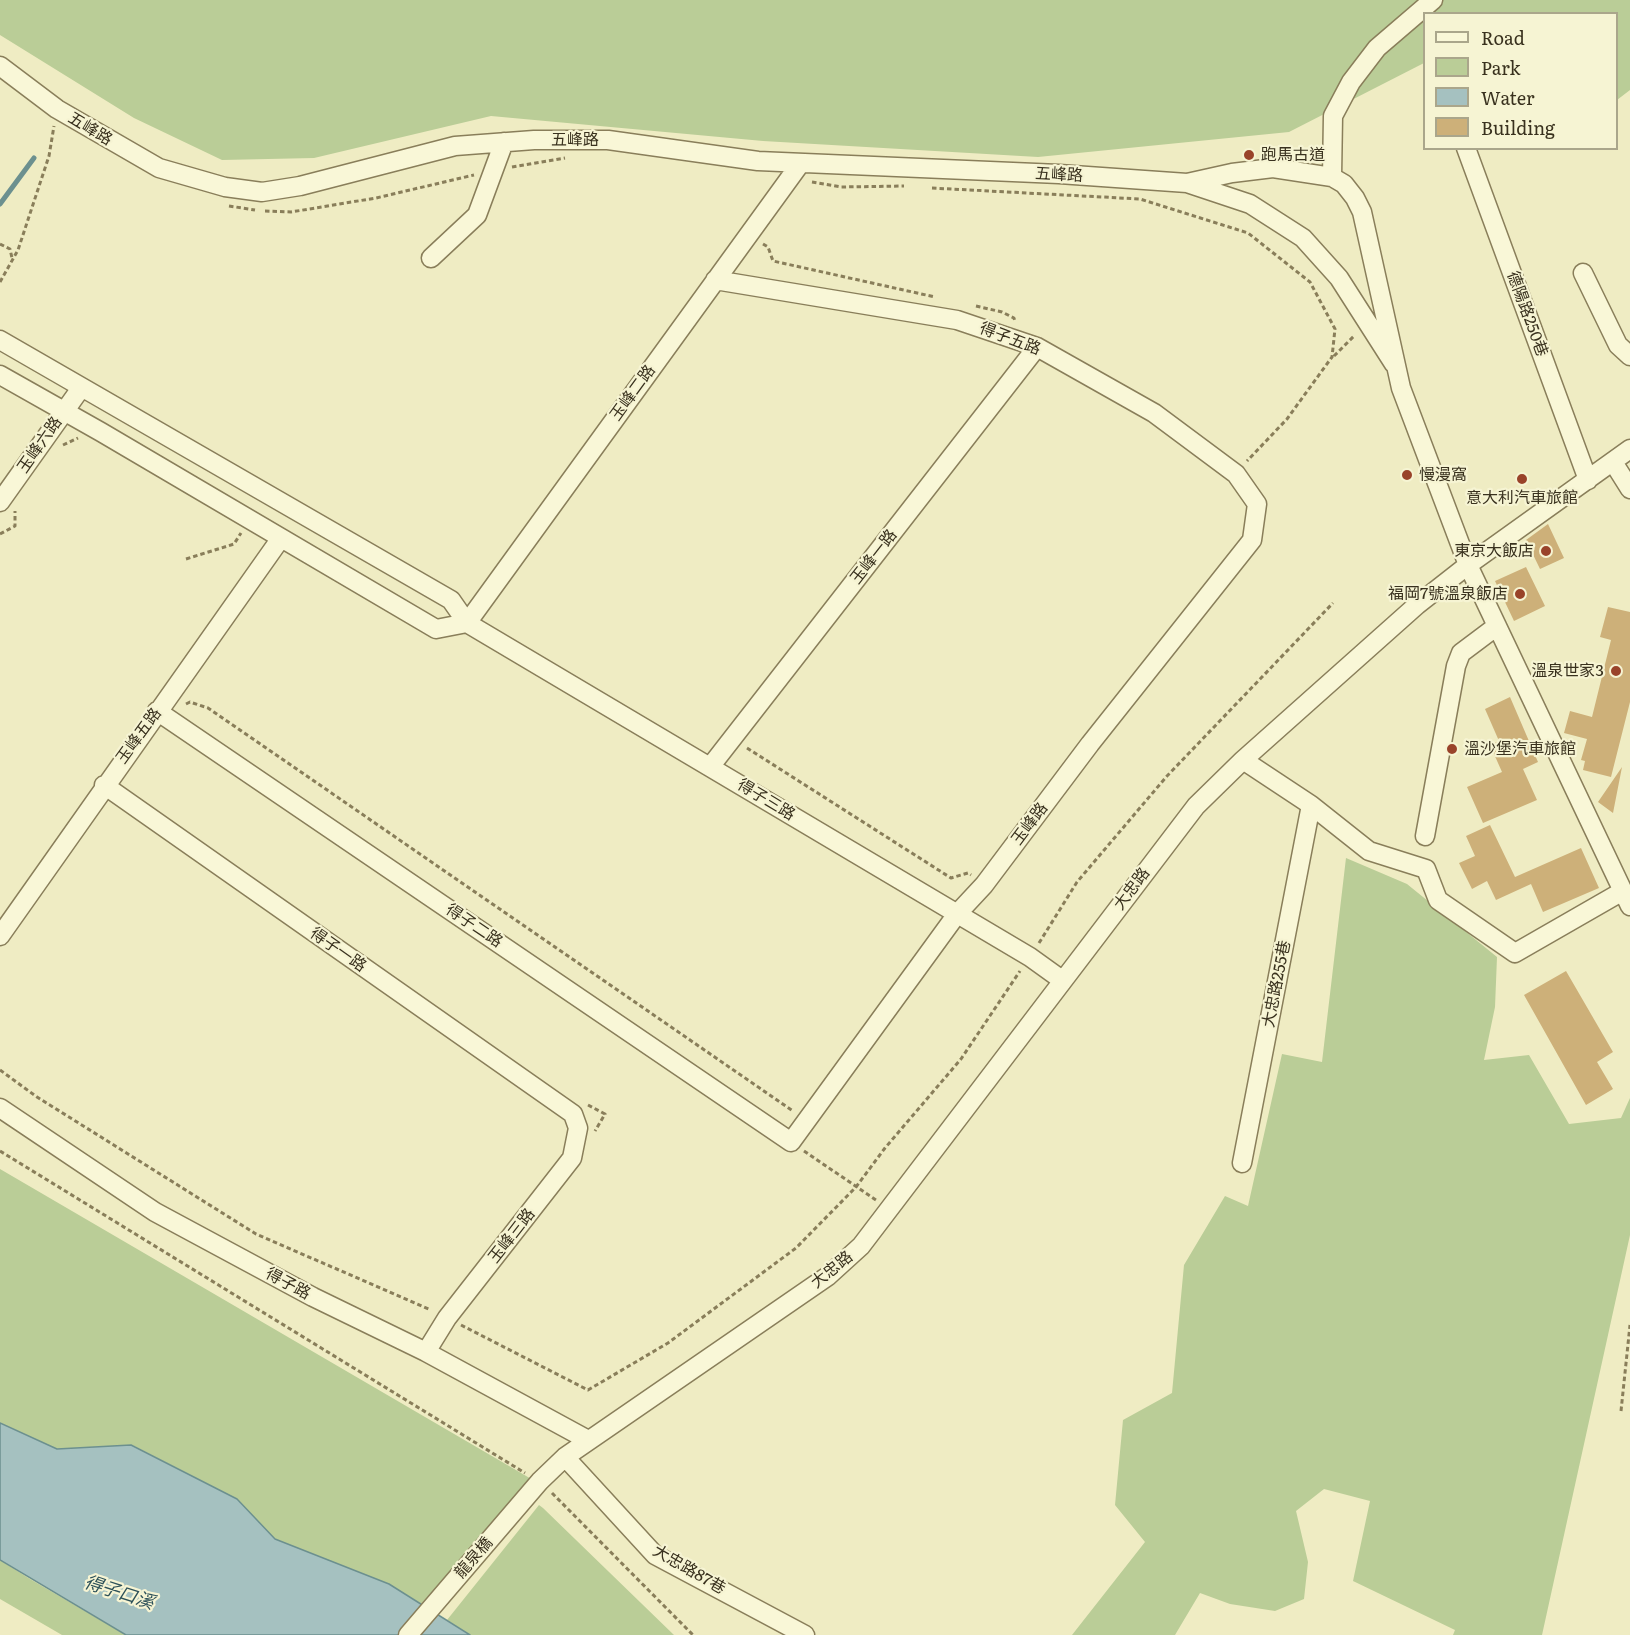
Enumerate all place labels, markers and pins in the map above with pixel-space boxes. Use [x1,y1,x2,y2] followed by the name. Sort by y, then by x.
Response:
[1261,145,1325,165] place label: 跑馬古道
[1242,148,1256,162] marker: 跑馬古道
[1419,465,1467,485] place label: 慢漫窩
[1400,468,1414,482] marker: 慢漫窩
[1515,472,1529,486] marker: 意大利汽車旅館
[1466,488,1578,508] place label: 意大利汽車旅館
[1454,541,1534,561] place label: 東京大飯店
[1539,544,1553,558] marker: 東京大飯店
[1388,584,1508,604] place label: 福岡7號溫泉飯店
[1513,587,1527,601] marker: 福岡7號溫泉飯店
[1531,661,1604,681] place label: 溫泉世家3
[1609,664,1623,678] marker: 溫泉世家3
[1464,739,1576,759] place label: 溫沙堡汽車旅館
[1445,742,1459,756] marker: 溫沙堡汽車旅館

